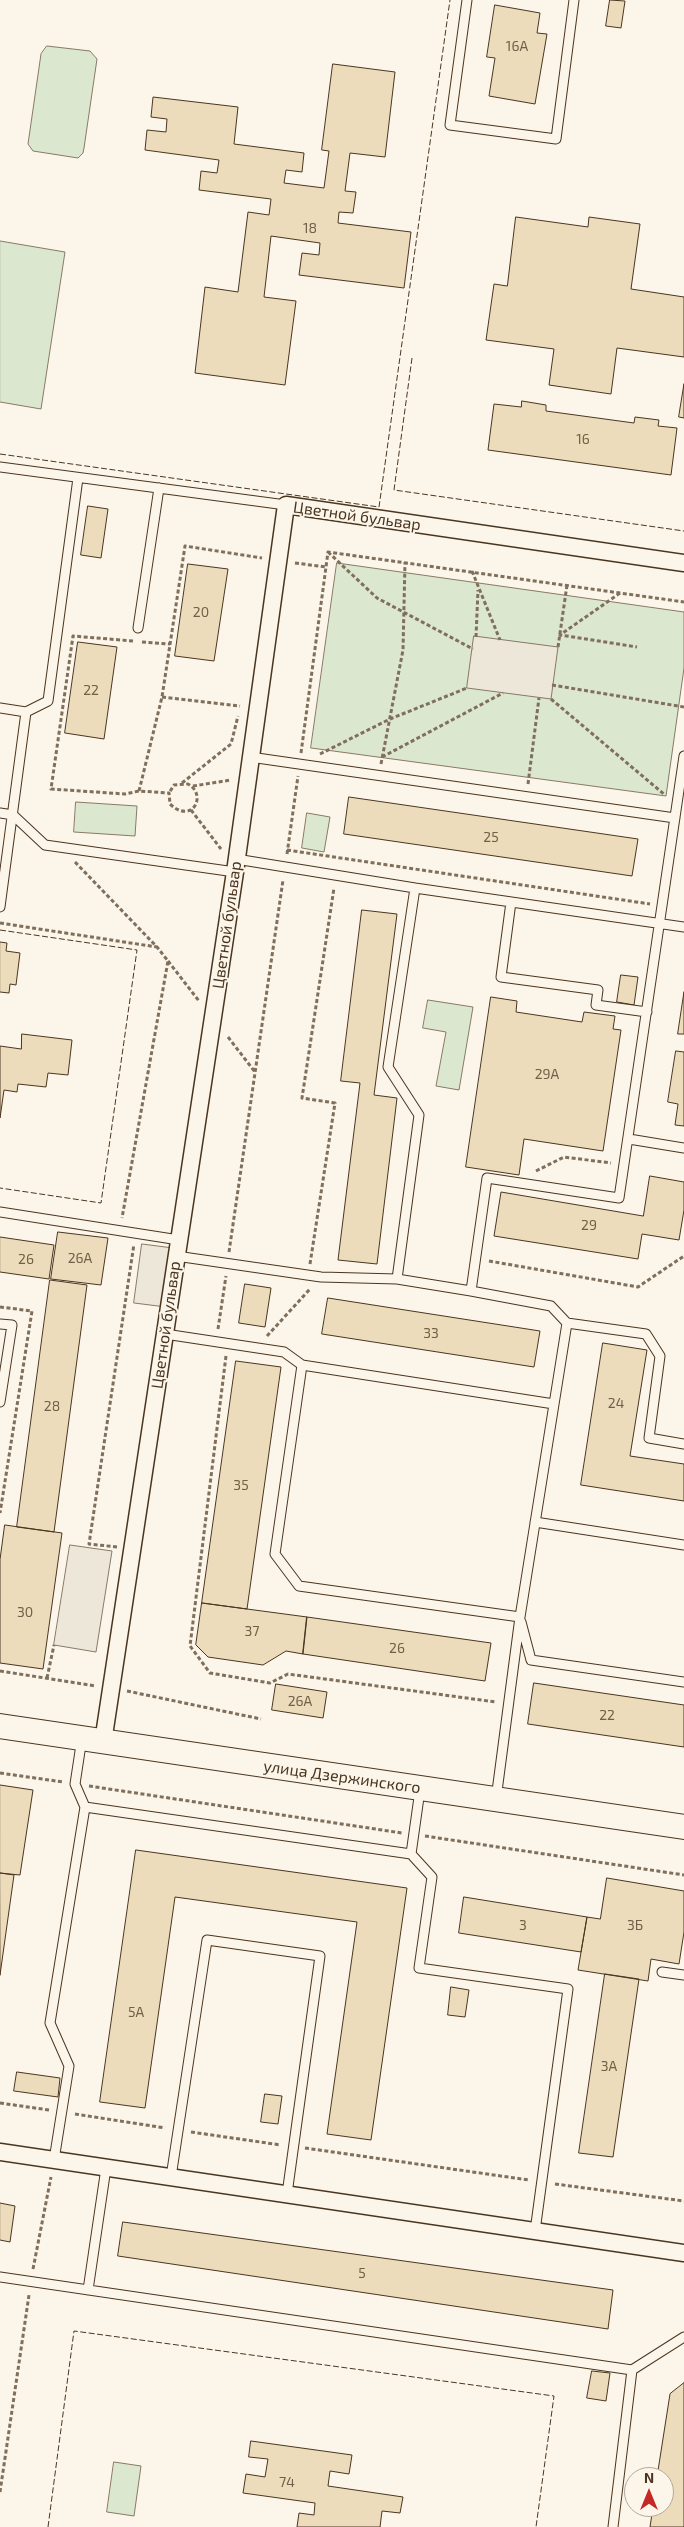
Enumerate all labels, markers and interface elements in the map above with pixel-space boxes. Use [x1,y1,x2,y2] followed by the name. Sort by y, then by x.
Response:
[506,38,528,54] house number: 16А
[303,220,317,236] house number: 18
[576,431,590,447] house number: 16
[292,498,422,534] street label: Цветной бульвар
[193,604,209,620] house number: 20
[83,682,99,698] house number: 22
[483,829,499,845] house number: 25
[209,860,245,990] street label: Цветной бульвар
[535,1066,559,1082] house number: 29А
[581,1217,597,1233] house number: 29
[68,1250,92,1266] house number: 26А
[18,1251,34,1267] house number: 26
[148,1260,184,1390] street label: Цветной бульвар
[423,1325,439,1341] house number: 33
[608,1395,624,1411] house number: 24
[44,1398,60,1414] house number: 28
[233,1477,249,1493] house number: 35
[17,1604,33,1620] house number: 30
[245,1623,259,1639] house number: 37
[389,1640,405,1656] house number: 26
[288,1693,312,1709] house number: 26А
[599,1707,615,1723] house number: 22
[262,1756,422,1798] street label: улица Дзержинского
[519,1917,527,1933] house number: 3
[627,1917,643,1933] house number: 3Б
[128,2004,144,2020] house number: 5А
[601,2058,617,2074] house number: 3А
[358,2265,366,2281] house number: 5
[624,2467,674,2517] north arrow
[644,2469,654,2486] text: N
[279,2474,295,2490] house number: 74

